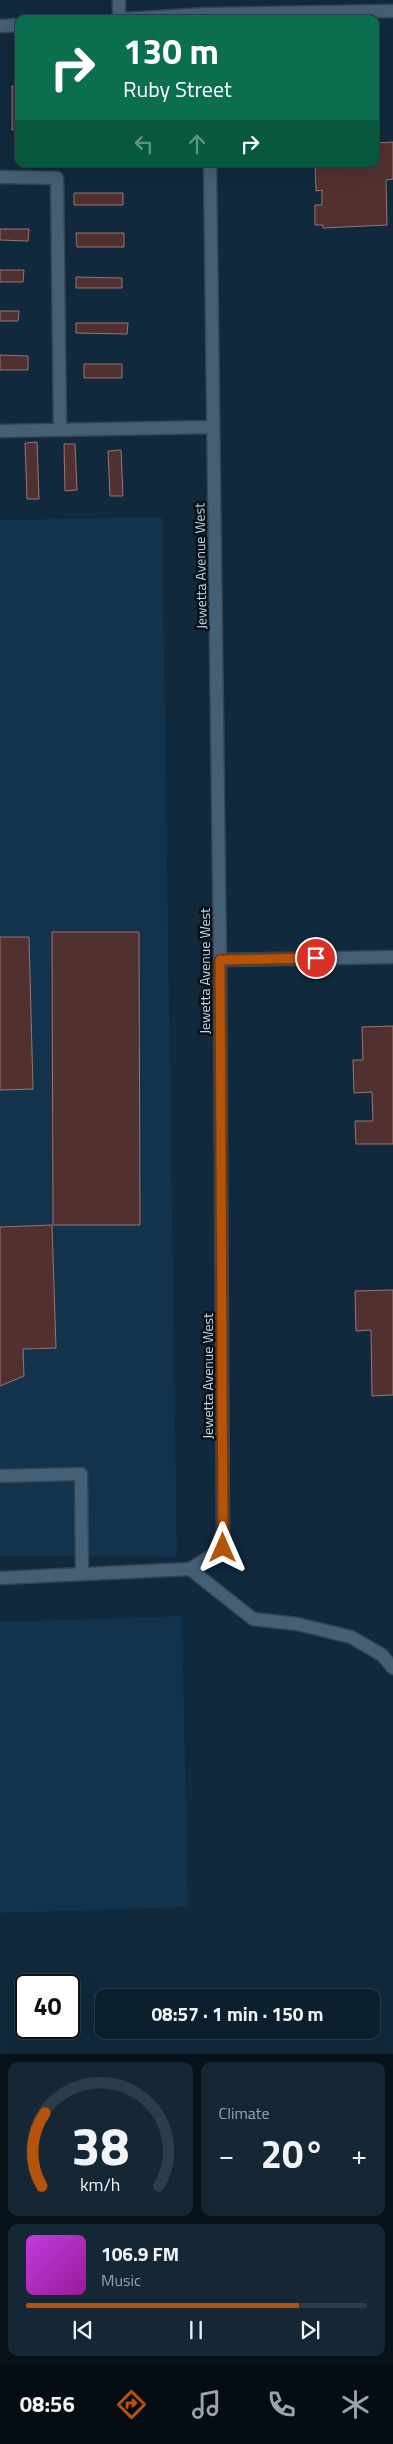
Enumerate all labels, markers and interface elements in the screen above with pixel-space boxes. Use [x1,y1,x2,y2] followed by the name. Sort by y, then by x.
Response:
[123,24,219,78] text: 130 m
[40,35,105,100] icon: right
[123,72,232,106] text: Ruby Street
[130,130,158,158] icon: left
[183,130,211,158] icon: ahead
[236,130,264,158] icon: right
[188,503,212,629] street label: Jewetta Avenue West
[194,908,215,1034] street label: Jewetta Avenue West
[295,937,337,979] pin
[302,944,330,972] icon: arrive
[197,1313,218,1439] street label: Jewetta Avenue West
[196,1521,248,1573] position arrow
[15,1974,80,2039] speed limit sign: 40
[151,1999,324,2028] text: 08:57 · 1 min · 150 m
[219,2101,270,2125] text: Climate
[71,2106,129,2185] text: 38
[261,2125,325,2183] text: 20°
[219,2133,234,2176] text: −
[351,2133,367,2176] text: +
[80,2171,120,2198] text: km/h
[101,2239,179,2268] text: 106.9 FM
[101,2268,141,2292] text: Music
[69,2316,97,2344] icon: previous
[182,2316,210,2344] icon: pause
[296,2316,324,2344] icon: next
[20,2387,75,2421] text: 08:56
[114,2387,149,2422] icon: directions
[189,2387,224,2422] icon: music
[264,2387,299,2422] icon: phone
[338,2387,373,2422] icon: climate

